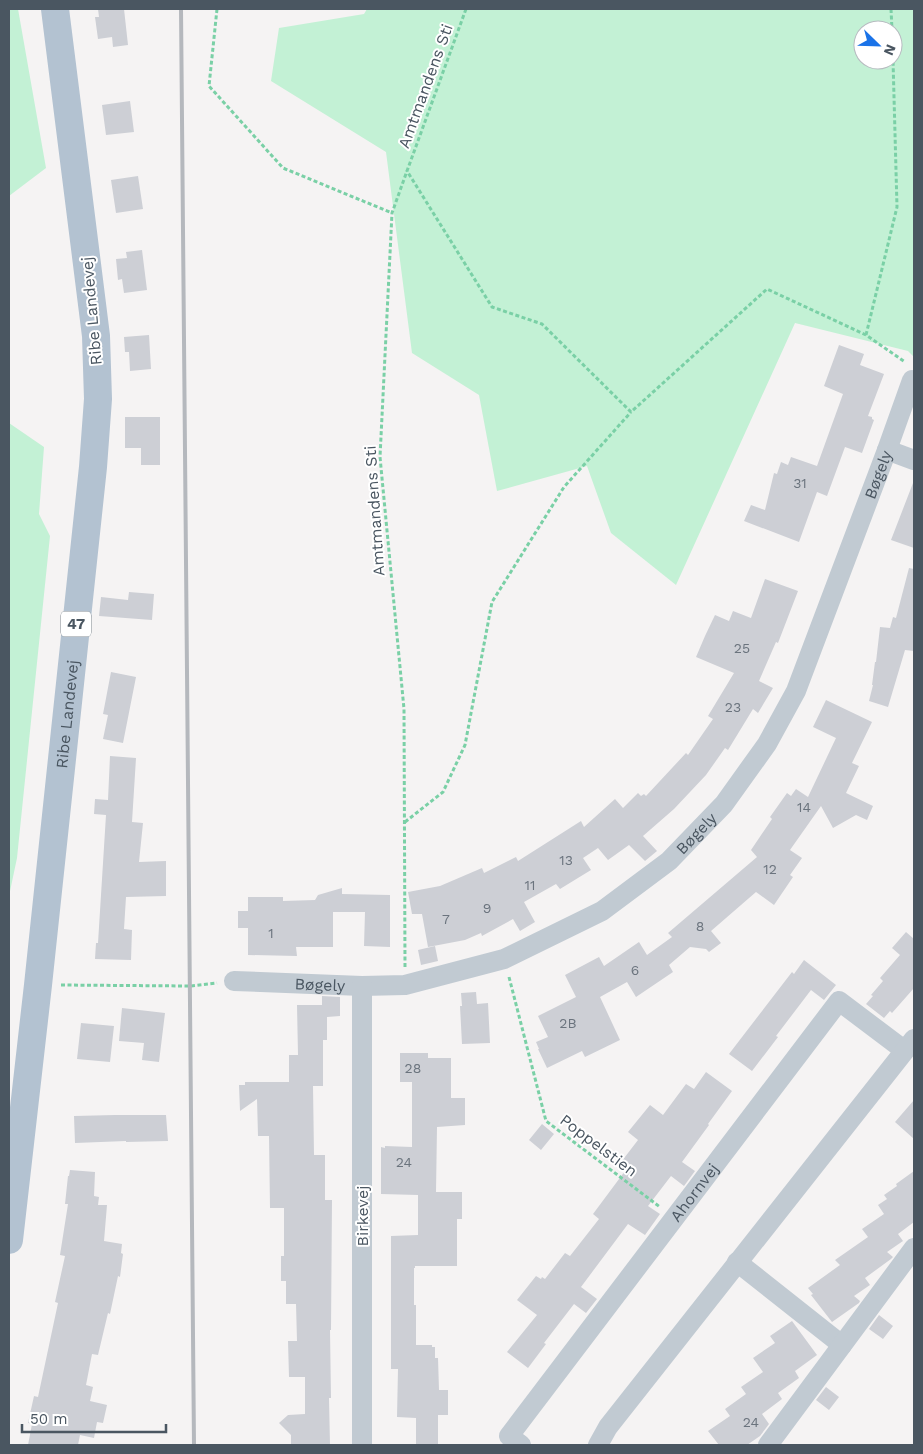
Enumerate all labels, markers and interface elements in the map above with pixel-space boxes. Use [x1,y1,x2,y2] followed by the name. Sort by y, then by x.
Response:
[853,20,903,70] north arrow
[394,21,457,151] street label: Amtmandens Sti
[881,42,899,58] text: N
[77,256,106,366] street label: Ribe Landevej
[360,445,389,577] street label: Amtmandens Sti
[860,447,896,502] street label: Bøgely
[793,475,807,491] house number: 31
[61,612,91,636] road number: 47
[734,640,750,656] house number: 25
[52,659,82,769] street label: Ribe Landevej
[725,699,741,715] house number: 23
[797,799,811,815] house number: 14
[672,808,721,858] street label: Bøgely
[559,852,573,868] house number: 13
[763,861,777,877] house number: 12
[525,877,535,893] house number: 11
[483,900,491,916] house number: 9
[442,911,450,927] house number: 7
[696,918,704,934] house number: 8
[268,925,274,941] house number: 1
[631,962,639,978] house number: 6
[294,974,346,995] street label: Bøgely
[559,1015,577,1031] house number: 2B
[405,1060,421,1076] house number: 28
[556,1110,641,1181] street label: Poppelstien
[396,1154,412,1170] house number: 24
[666,1160,723,1225] street label: Ahornvej
[353,1186,372,1246] street label: Birkevej
[22,1402,166,1434] scale bar
[30,1410,67,1428] text: 50 m
[743,1414,759,1430] house number: 24

